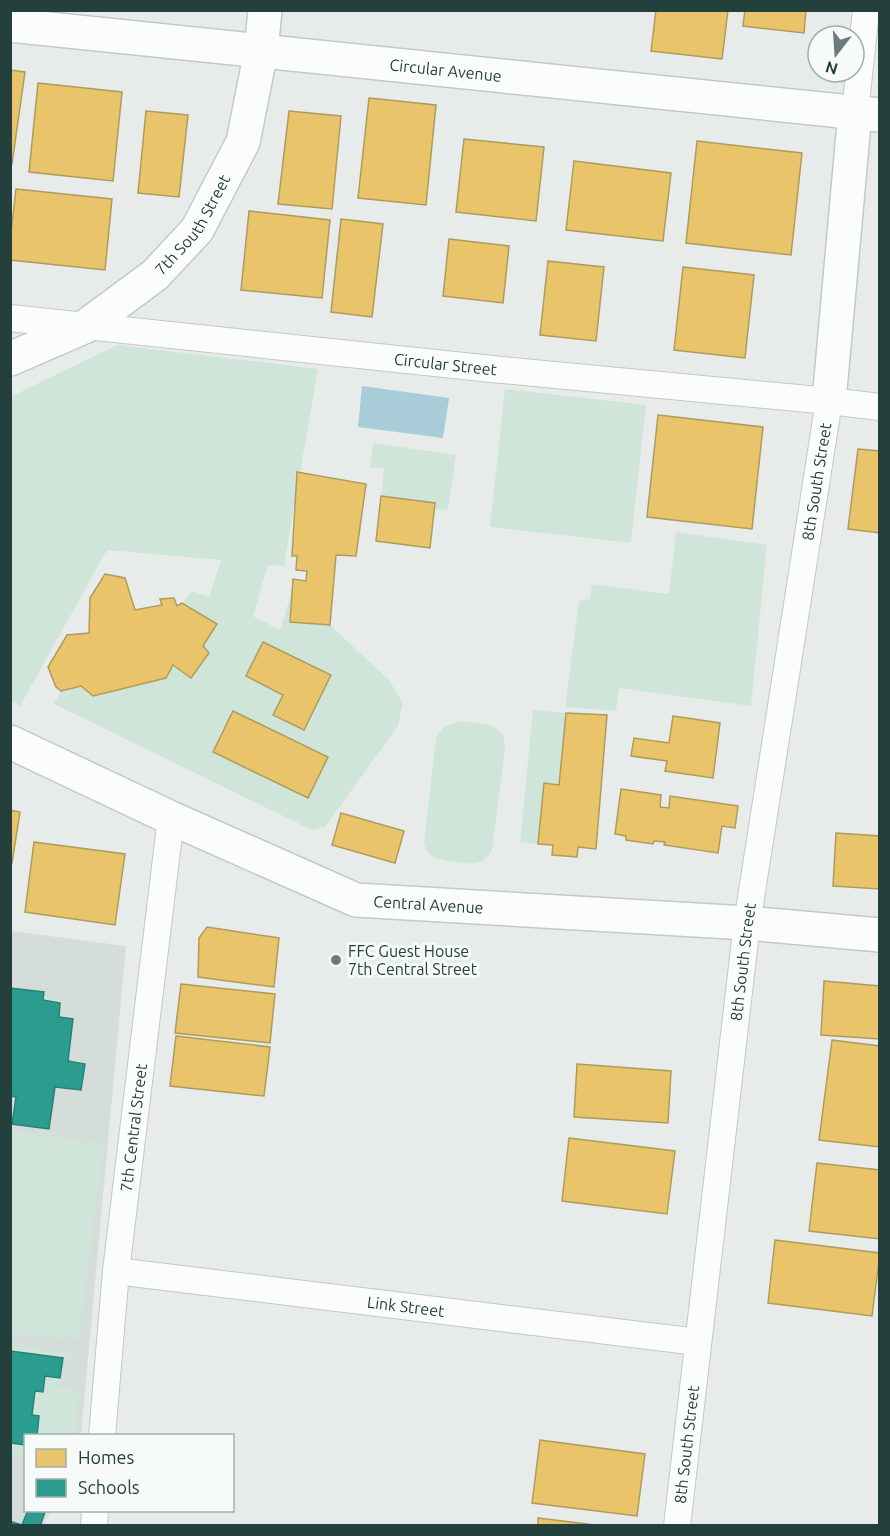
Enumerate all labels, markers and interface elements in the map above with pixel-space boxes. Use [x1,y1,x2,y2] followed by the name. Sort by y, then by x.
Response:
[806,24,866,84] north arrow
[389,55,503,85] street label: Circular Avenue
[823,58,840,79] text: N
[151,171,234,278] street label: 7th South Street
[393,350,498,378] street label: Circular Street
[798,421,835,542] street label: 8th South Street
[373,892,484,916] street label: Central Avenue
[727,901,759,1022] street label: 8th South Street
[348,942,478,978] place label: FFC Guest House 7th Central Street
[329,953,343,967] marker: FFC Guest House 7th Central Street
[117,1062,150,1193] street label: 7th Central Street
[366,1293,446,1320] street label: Link Street
[671,1384,702,1505] street label: 8th South Street
[24,1434,234,1512] legend
[78,1447,135,1467] text: Homes
[78,1477,140,1497] text: Schools

